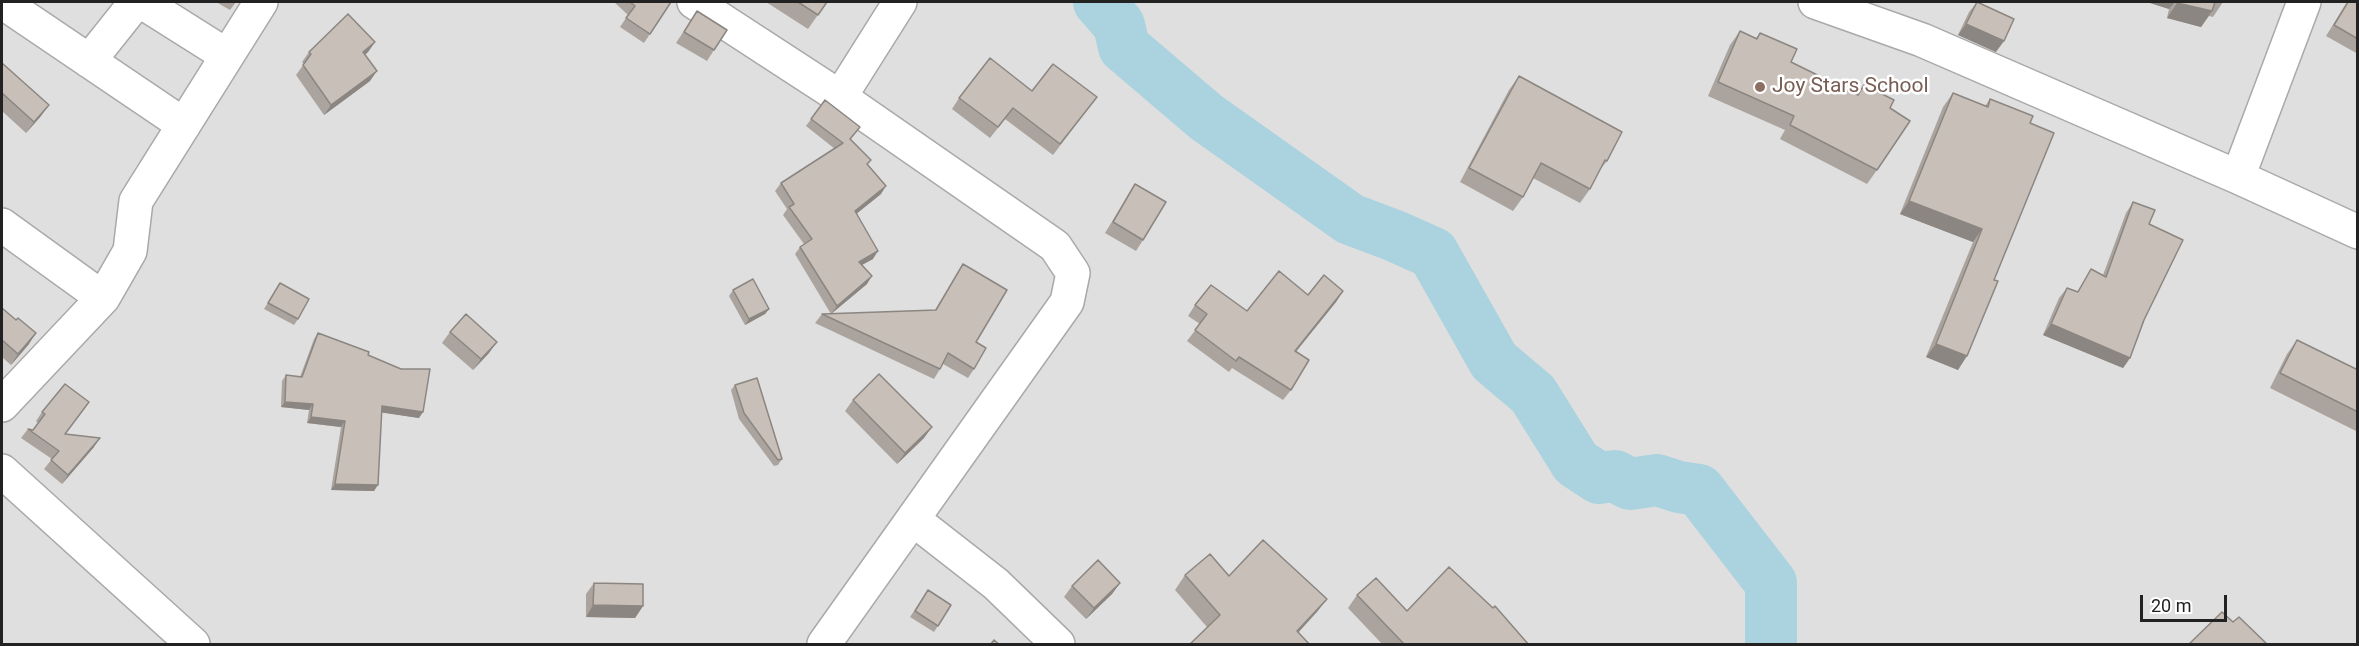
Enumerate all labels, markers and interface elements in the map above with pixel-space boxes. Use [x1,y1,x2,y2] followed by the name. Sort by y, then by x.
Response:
[1772,74,1929,100] place label: Joy Stars School
[1753,80,1767,94] marker: Joy Stars School
[2143,583,2230,621] scale bar
[2151,595,2191,616] text: 20 m

